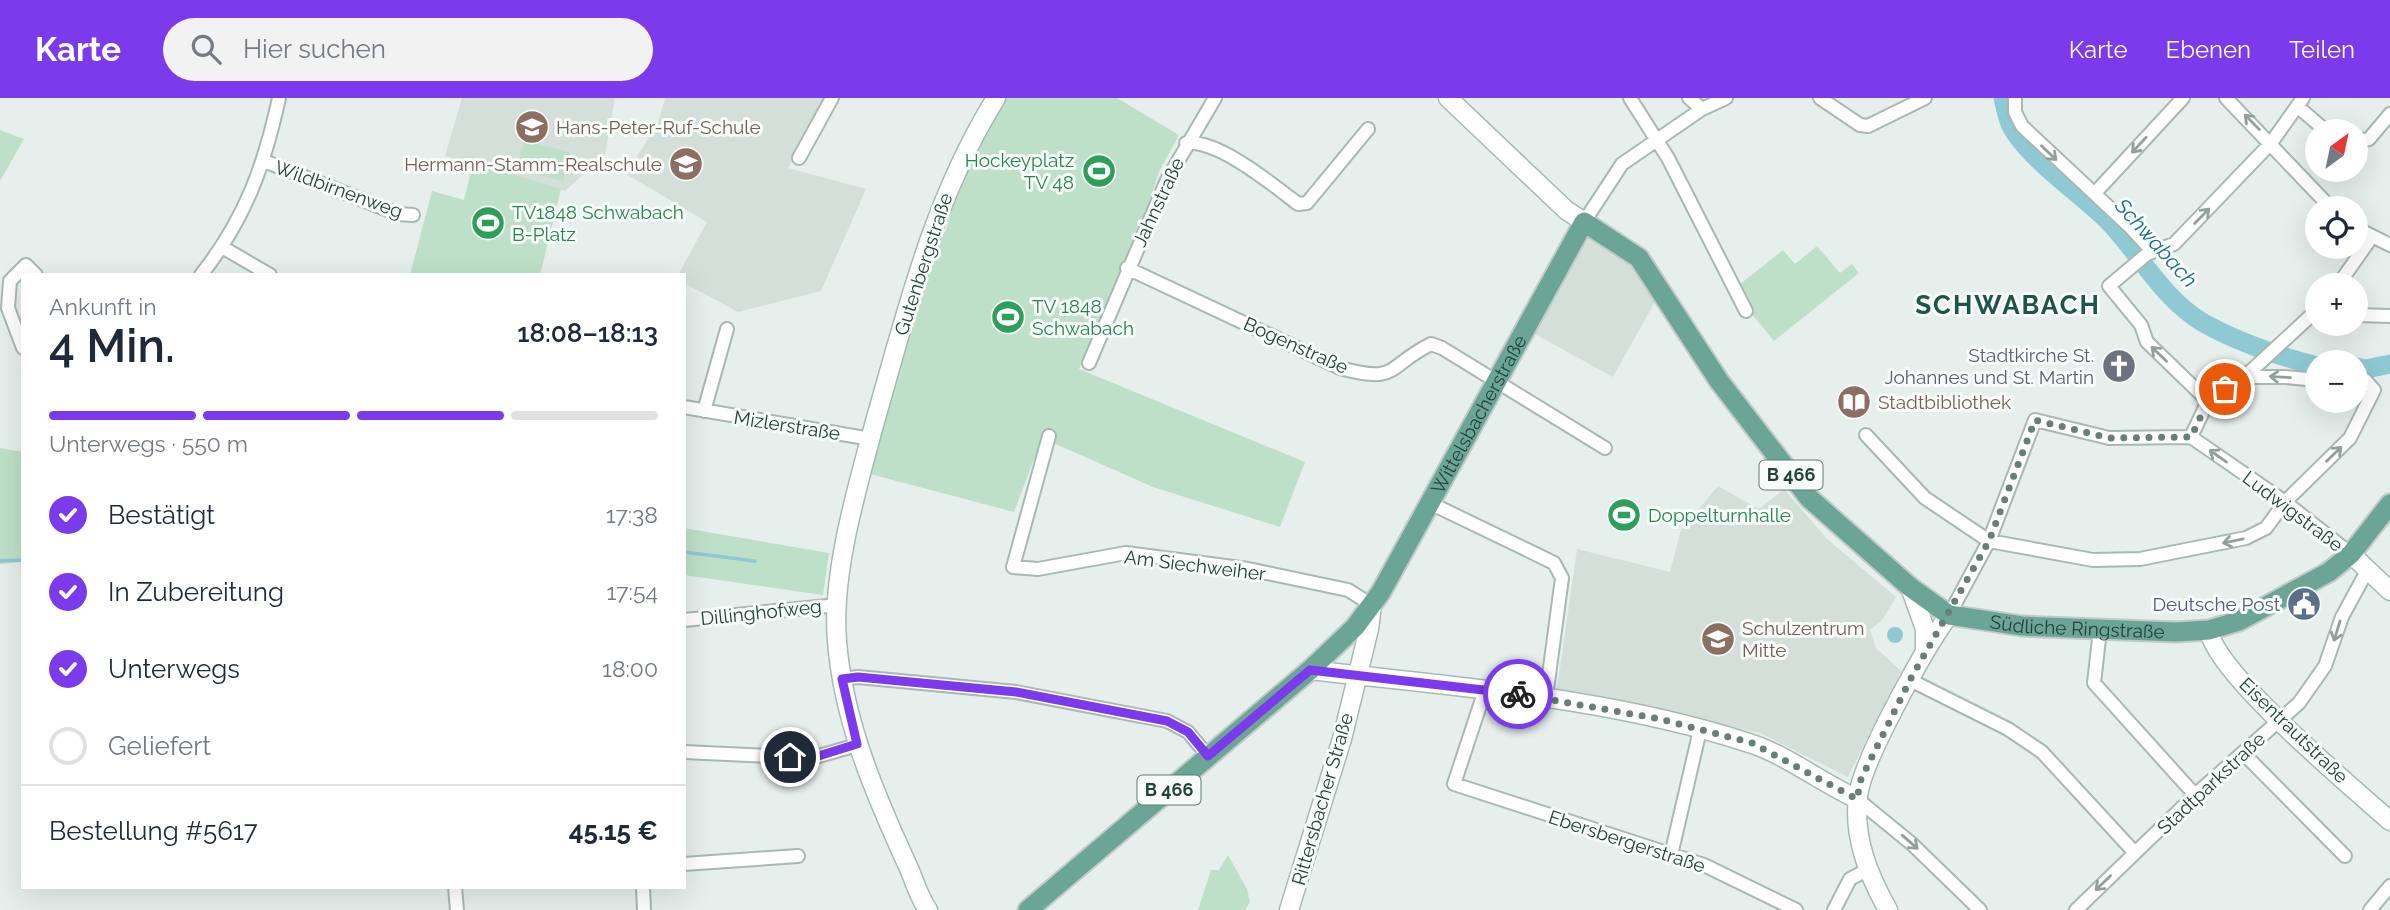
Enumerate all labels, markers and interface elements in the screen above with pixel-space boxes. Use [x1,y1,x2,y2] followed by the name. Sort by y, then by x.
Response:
[163,18,653,81] search box
[35,30,121,69] text: Karte
[187,30,225,68] icon: search
[243,34,386,64] text: Hier suchen
[2069,35,2128,64] text: Karte
[2166,35,2251,64] text: Ebenen
[2289,35,2355,64] text: Teilen
[513,108,551,146] school or university icon: Hans-Peter-Ruf-Schule
[2243,114,2260,131] one-way arrow
[556,116,761,138] place label: Hans-Peter-Ruf-Schule
[2305,119,2368,182] north arrow
[2305,119,2368,413] map controls
[2130,136,2147,153] one-way arrow
[667,145,705,183] school or university icon: Hermann-Stamm-Realschule
[2040,145,2057,162] one-way arrow
[965,149,1074,193] place label: Hockeyplatz TV 48
[1080,152,1118,190] sports icon: Hockeyplatz TV 48
[404,153,662,175] place label: Hermann-Stamm-Realschule
[1128,154,1188,250] street label: Jahnstraße
[272,156,406,222] street label: Wildbirnenweg
[890,190,956,338] street label: Gutenbergstraße
[2109,192,2203,292] water label: Schwabach
[2305,196,2368,259] button: locate
[512,201,684,245] place label: TV1848 Schwabach B-Platz
[469,204,507,242] sports icon: TV1848 Schwabach B-Platz
[2193,208,2210,225] one-way arrow
[2305,273,2368,336] button: +
[1915,290,2101,320] district label: SCHWABACH
[49,293,157,320] text: Ankunft in
[1032,295,1134,339] place label: TV 1848 Schwabach
[989,298,1027,336] sports icon: TV 1848 Schwabach
[1240,312,1352,378] street label: Bogenstraße
[517,318,658,348] text: 18:08–18:13
[49,319,175,373] text: 4 Min.
[1426,331,1531,497] street label: Wittelsbacherstraße
[1885,344,2094,388] place label: Stadtkirche St. Johannes und St. Martin
[2151,345,2168,362] one-way arrow
[2100,347,2138,385] church icon: Stadtkirche St. Johannes und St. Martin
[2305,350,2368,413] button: −
[2195,359,2255,419] pin
[2206,370,2244,408] icon: bag
[2268,370,2291,383] one-way arrow
[1835,383,1873,421] library icon: Stadtbibliothek
[1878,391,2011,413] place label: Stadtbibliothek
[732,406,842,444] street label: Mizlerstraße
[49,430,248,457] text: Unterwegs · 550 m
[2325,446,2342,463] one-way arrow
[2209,449,2228,463] one-way arrow
[1760,460,1823,489] road number: B 466
[2239,466,2347,556] street label: Ludwigstraße
[49,496,87,534] icon: check
[1605,496,1643,534] sports icon: Doppelturnhalle
[108,500,215,530] text: Bestätigt
[606,501,658,528] text: 17:38
[1648,504,1791,526] place label: Doppelturnhalle
[2222,535,2245,548] one-way arrow
[1123,545,1267,585] street label: Am Siechweiher
[49,573,87,611] icon: check
[108,577,284,607] text: In Zubereitung
[607,578,658,605] text: 17:54
[2285,585,2323,623] public building icon: Deutsche Post
[2152,593,2281,615] place label: Deutsche Post
[699,595,823,629] street label: Dillinghofweg
[1989,610,2165,643] street label: Südliche Ringstraße
[1742,617,1865,661] place label: Schulzentrum Mitte
[1699,620,1737,658] school or university icon: Schulzentrum Mitte
[2330,620,2342,642] one-way arrow
[49,650,87,688] icon: check
[108,654,240,684] text: Unterwegs
[602,655,658,682] text: 18:00
[1483,659,1553,729] courier
[2235,673,2353,787] street label: Eisentrautstraße
[1499,675,1537,713] icon: bike
[1287,710,1357,888] street label: Rittersbacher Straße
[760,727,820,787] pin
[2153,727,2269,839] street label: Stadtparkstraße
[108,731,211,761] text: Geliefert
[771,738,809,776] icon: home
[1138,776,1200,804] road number: B 466
[1546,805,1708,877] street label: Ebersbergerstraße
[49,816,258,846] text: Bestellung #5617
[569,816,658,846] text: 45.15 €
[1901,834,1919,850] one-way arrow
[2095,874,2112,891] one-way arrow

